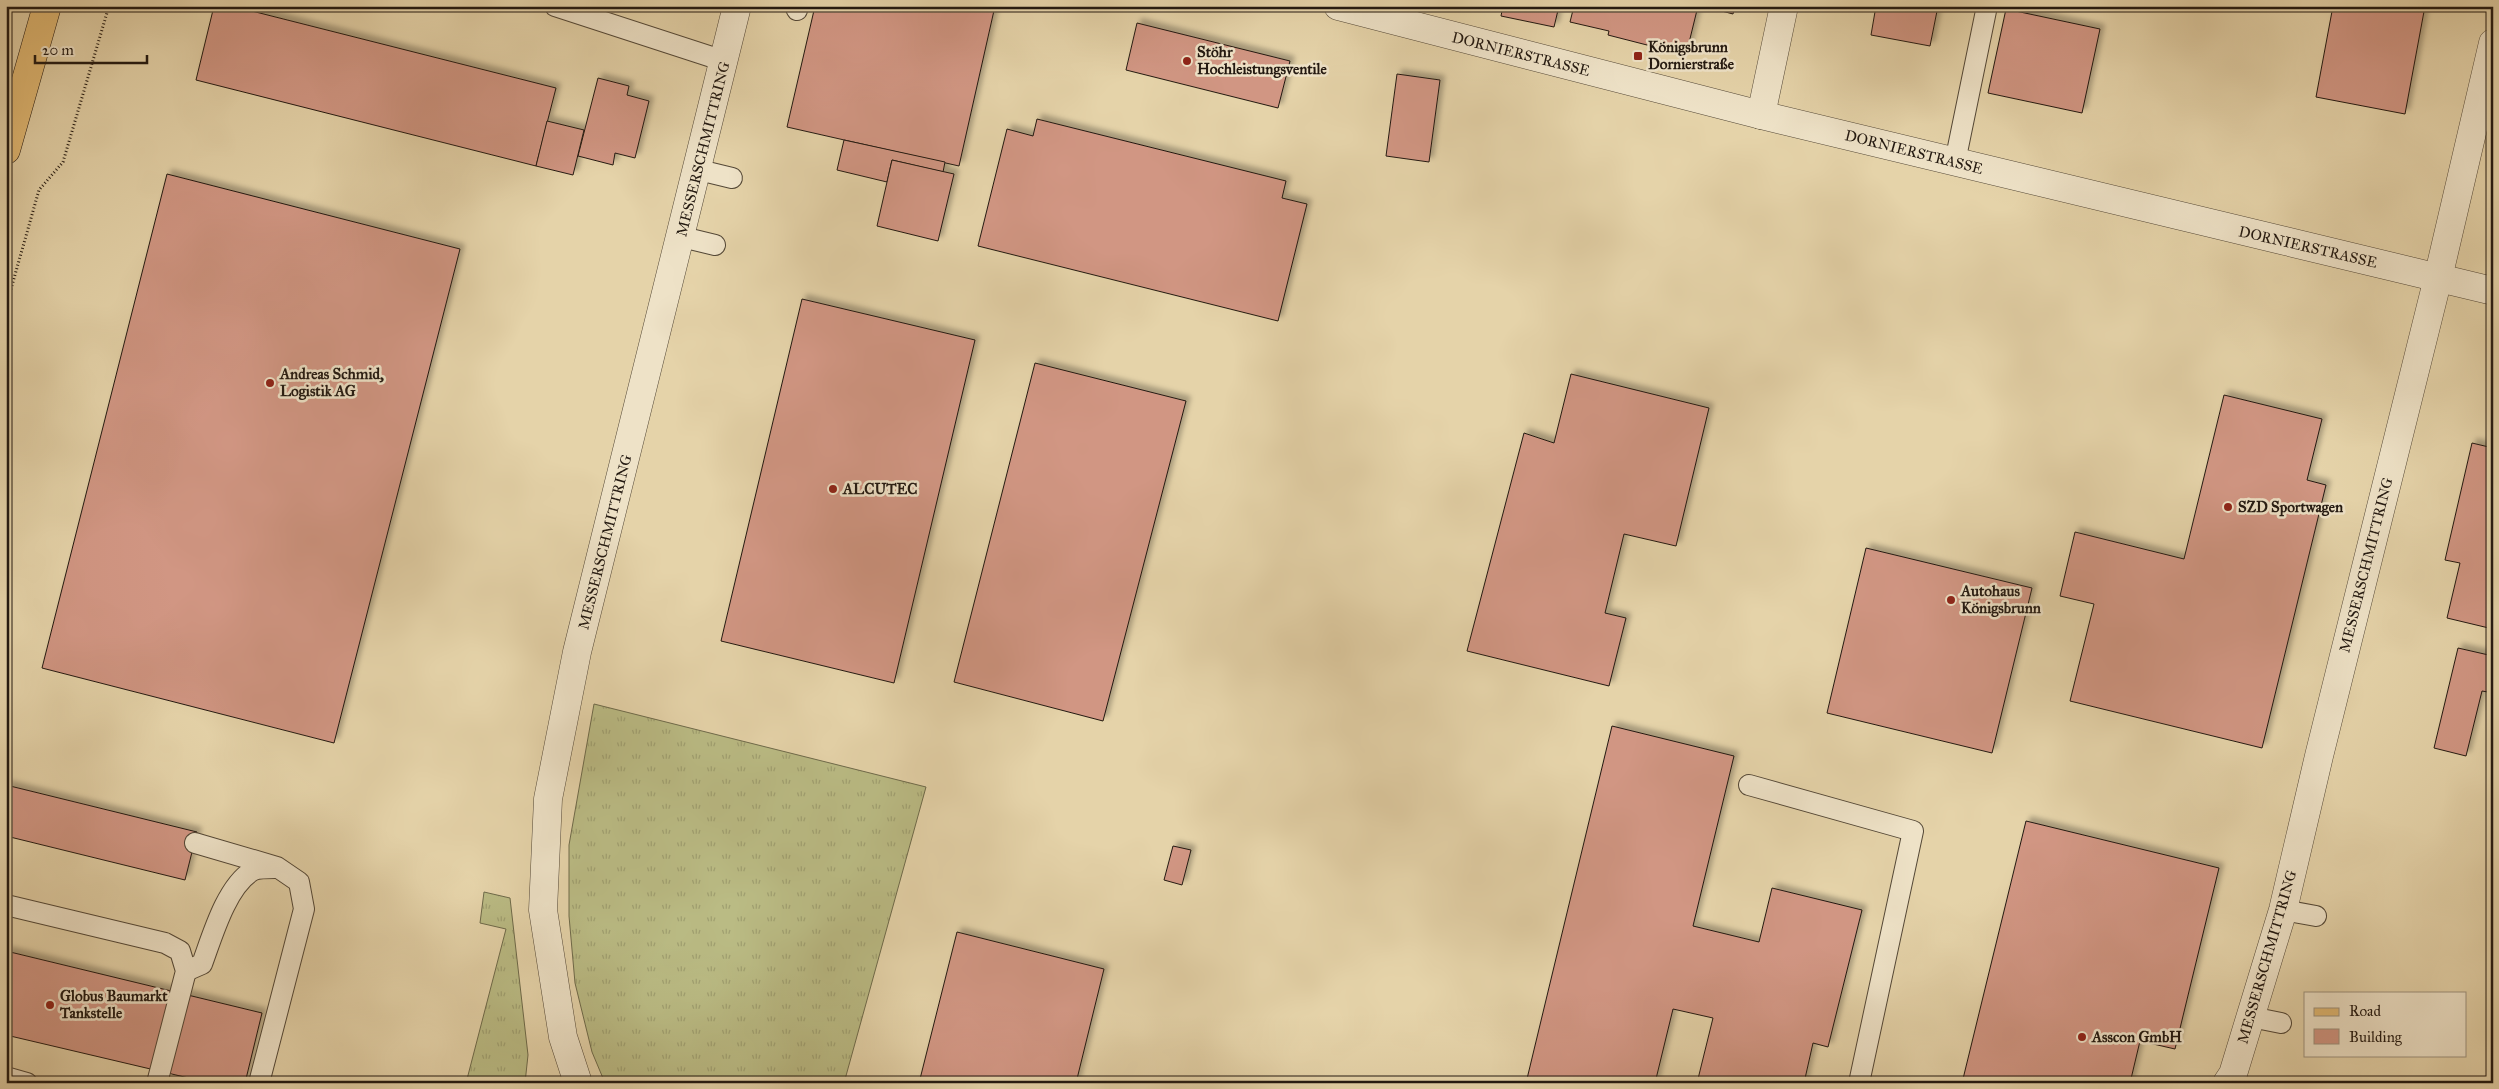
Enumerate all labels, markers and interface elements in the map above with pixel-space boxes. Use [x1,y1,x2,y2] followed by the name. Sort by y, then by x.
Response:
[1450,28,1592,80] street label: DORNIERSTRASSE
[35,32,148,64] scale bar
[1648,38,1735,73] place label: Königsbrunn Dornierstraße
[42,41,74,59] text: 20 m
[1197,43,1328,79] place label: Stöhr Hochleistungsventile
[1632,50,1644,62] marker: Königsbrunn Dornierstraße
[1181,55,1193,67] marker: Stöhr Hochleistungsventile
[673,60,733,238] street label: MESSERSCHMITTRING
[1843,126,1985,178] street label: DORNIERSTRASSE
[2237,222,2379,272] street label: DORNIERSTRASSE
[279,365,384,401] place label: Andreas Schmid, Logistik AG
[264,377,276,389] marker: Andreas Schmid, Logistik AG
[575,453,635,631] street label: MESSERSCHMITTRING
[2336,476,2396,654] street label: MESSERSCHMITTRING
[842,480,918,498] place label: ALCUTEC
[827,483,839,495] marker: ALCUTEC
[2238,498,2344,517] place label: SZD Sportwagen
[2222,501,2234,513] marker: SZD Sportwagen
[1960,582,2042,618] place label: Autohaus Königsbrunn
[1945,594,1957,606] marker: Autohaus Königsbrunn
[2234,868,2300,1046] street label: MESSERSCHMITTRING
[59,987,168,1022] place label: Globus Baumarkt Tankstelle
[2304,992,2466,1056] legend
[44,999,56,1011] marker: Globus Baumarkt Tankstelle
[2349,1002,2381,1020] text: Road
[2091,1028,2182,1046] place label: Asscon GmbH
[2349,1028,2403,1046] text: Building
[2076,1031,2088,1043] marker: Asscon GmbH

